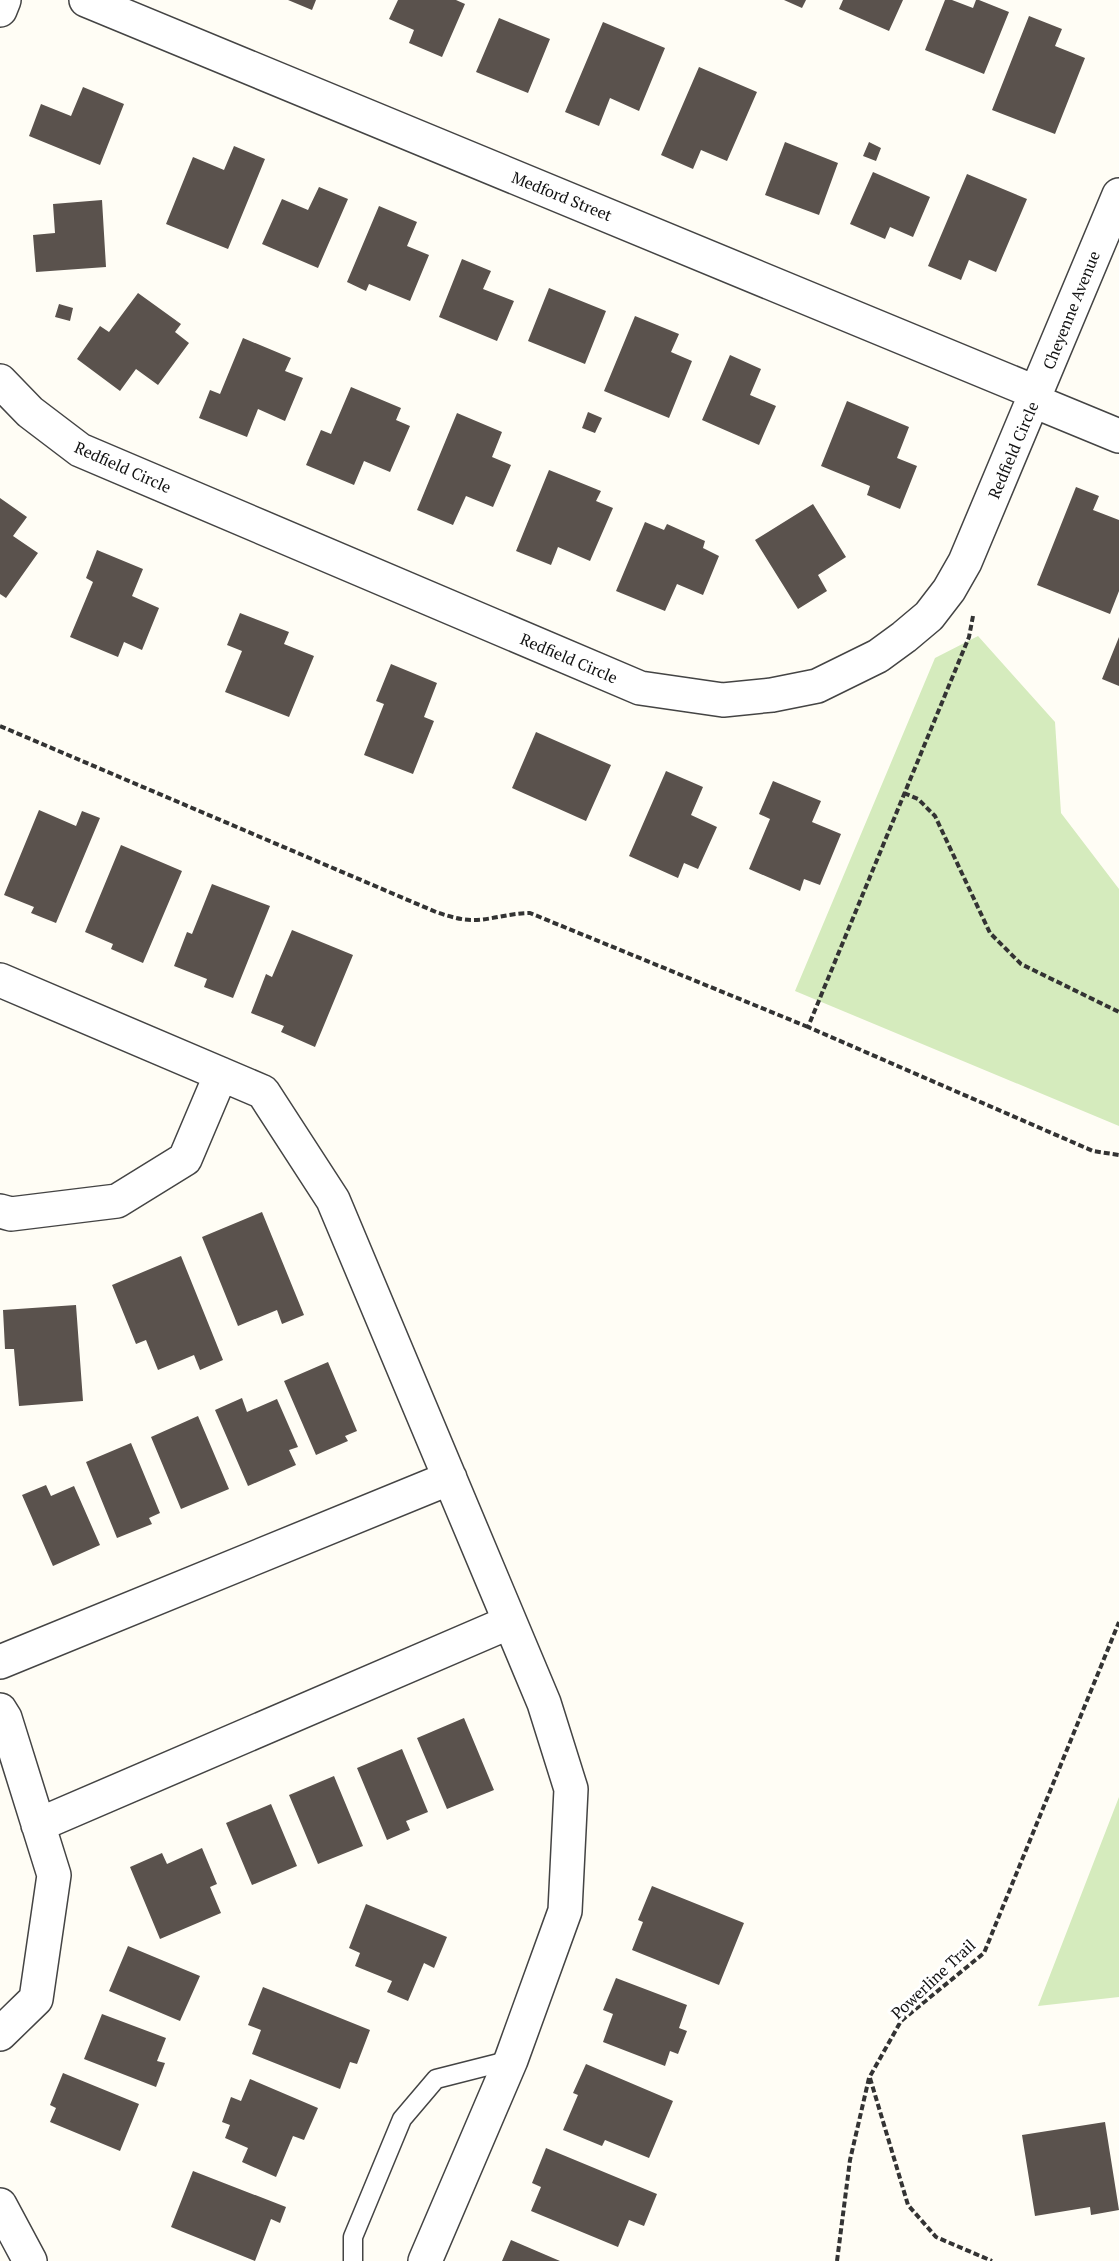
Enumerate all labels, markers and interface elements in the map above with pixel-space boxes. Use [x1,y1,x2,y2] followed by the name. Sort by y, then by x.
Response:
[509,166,616,226] street label: Medford Street
[1037,247,1105,373] street label: Cheyenne Avenue
[983,398,1043,502] street label: Redfield Circle
[71,436,175,498] street label: Redfield Circle
[517,628,621,688] street label: Redfield Circle
[886,1934,980,2024] street label: Powerline Trail

